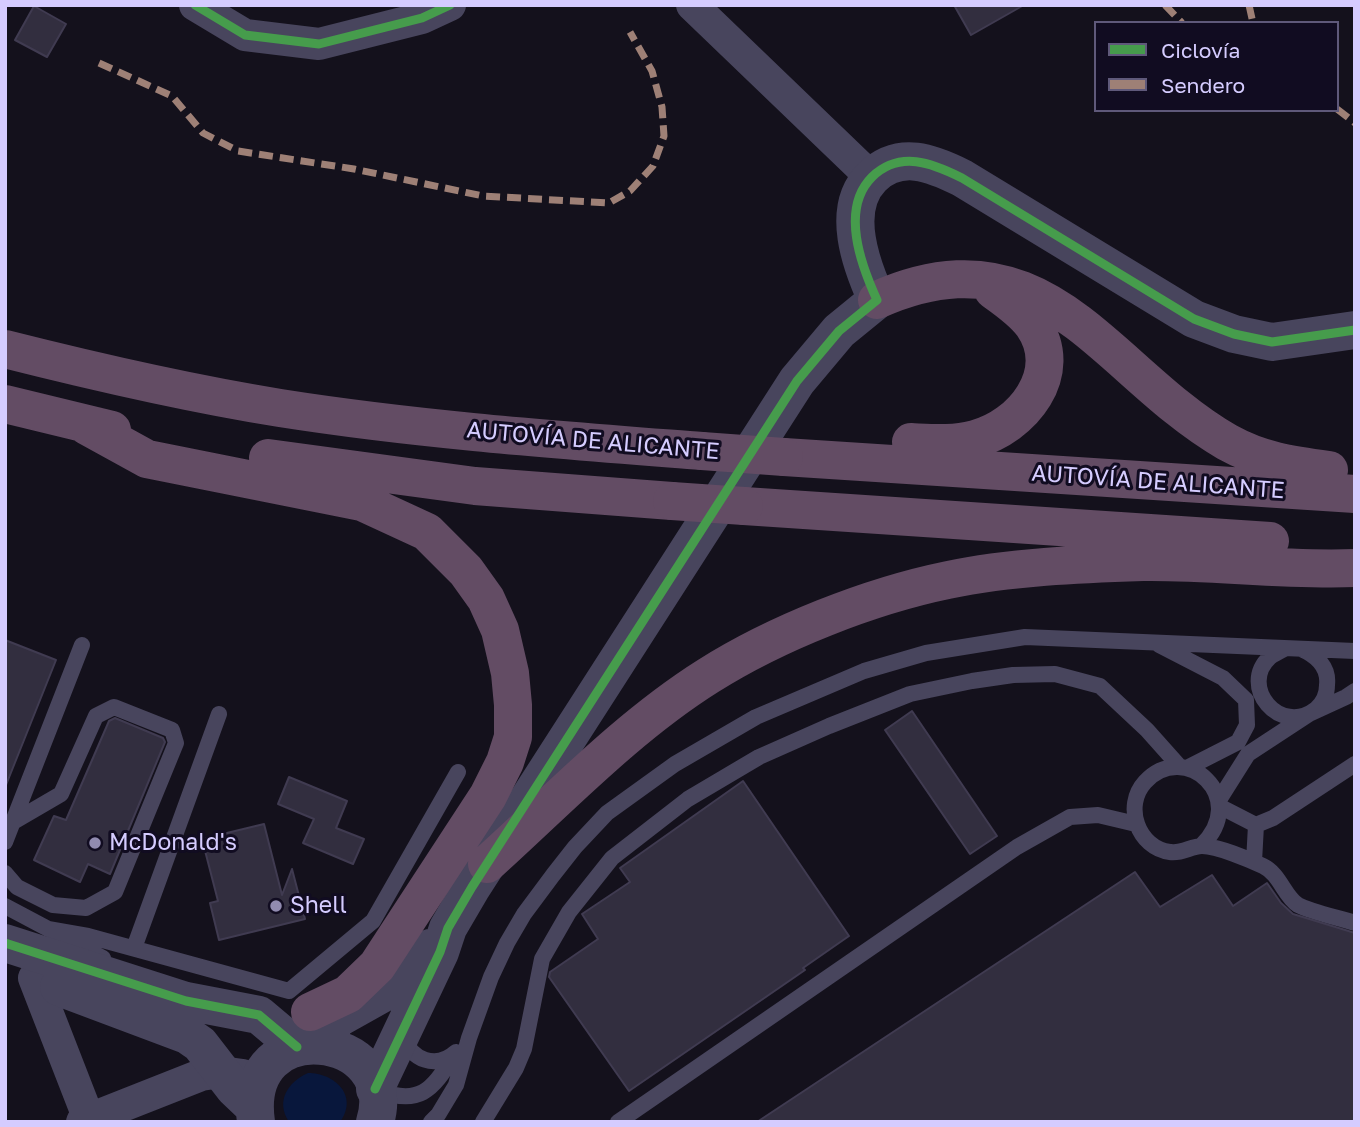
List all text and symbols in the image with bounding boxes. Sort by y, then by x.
legend [1094,21,1339,112]
text: Ciclovía [1161,37,1240,63]
text: Sendero [1161,72,1245,98]
street label: AUTOVÍA DE ALICANTE [465,416,721,466]
street label: AUTOVÍA DE ALICANTE [1031,459,1285,505]
place label: McDonald's [109,829,237,857]
marker: McDonald's [87,835,103,851]
place label: Shell [290,892,347,920]
marker: Shell [268,898,284,914]

